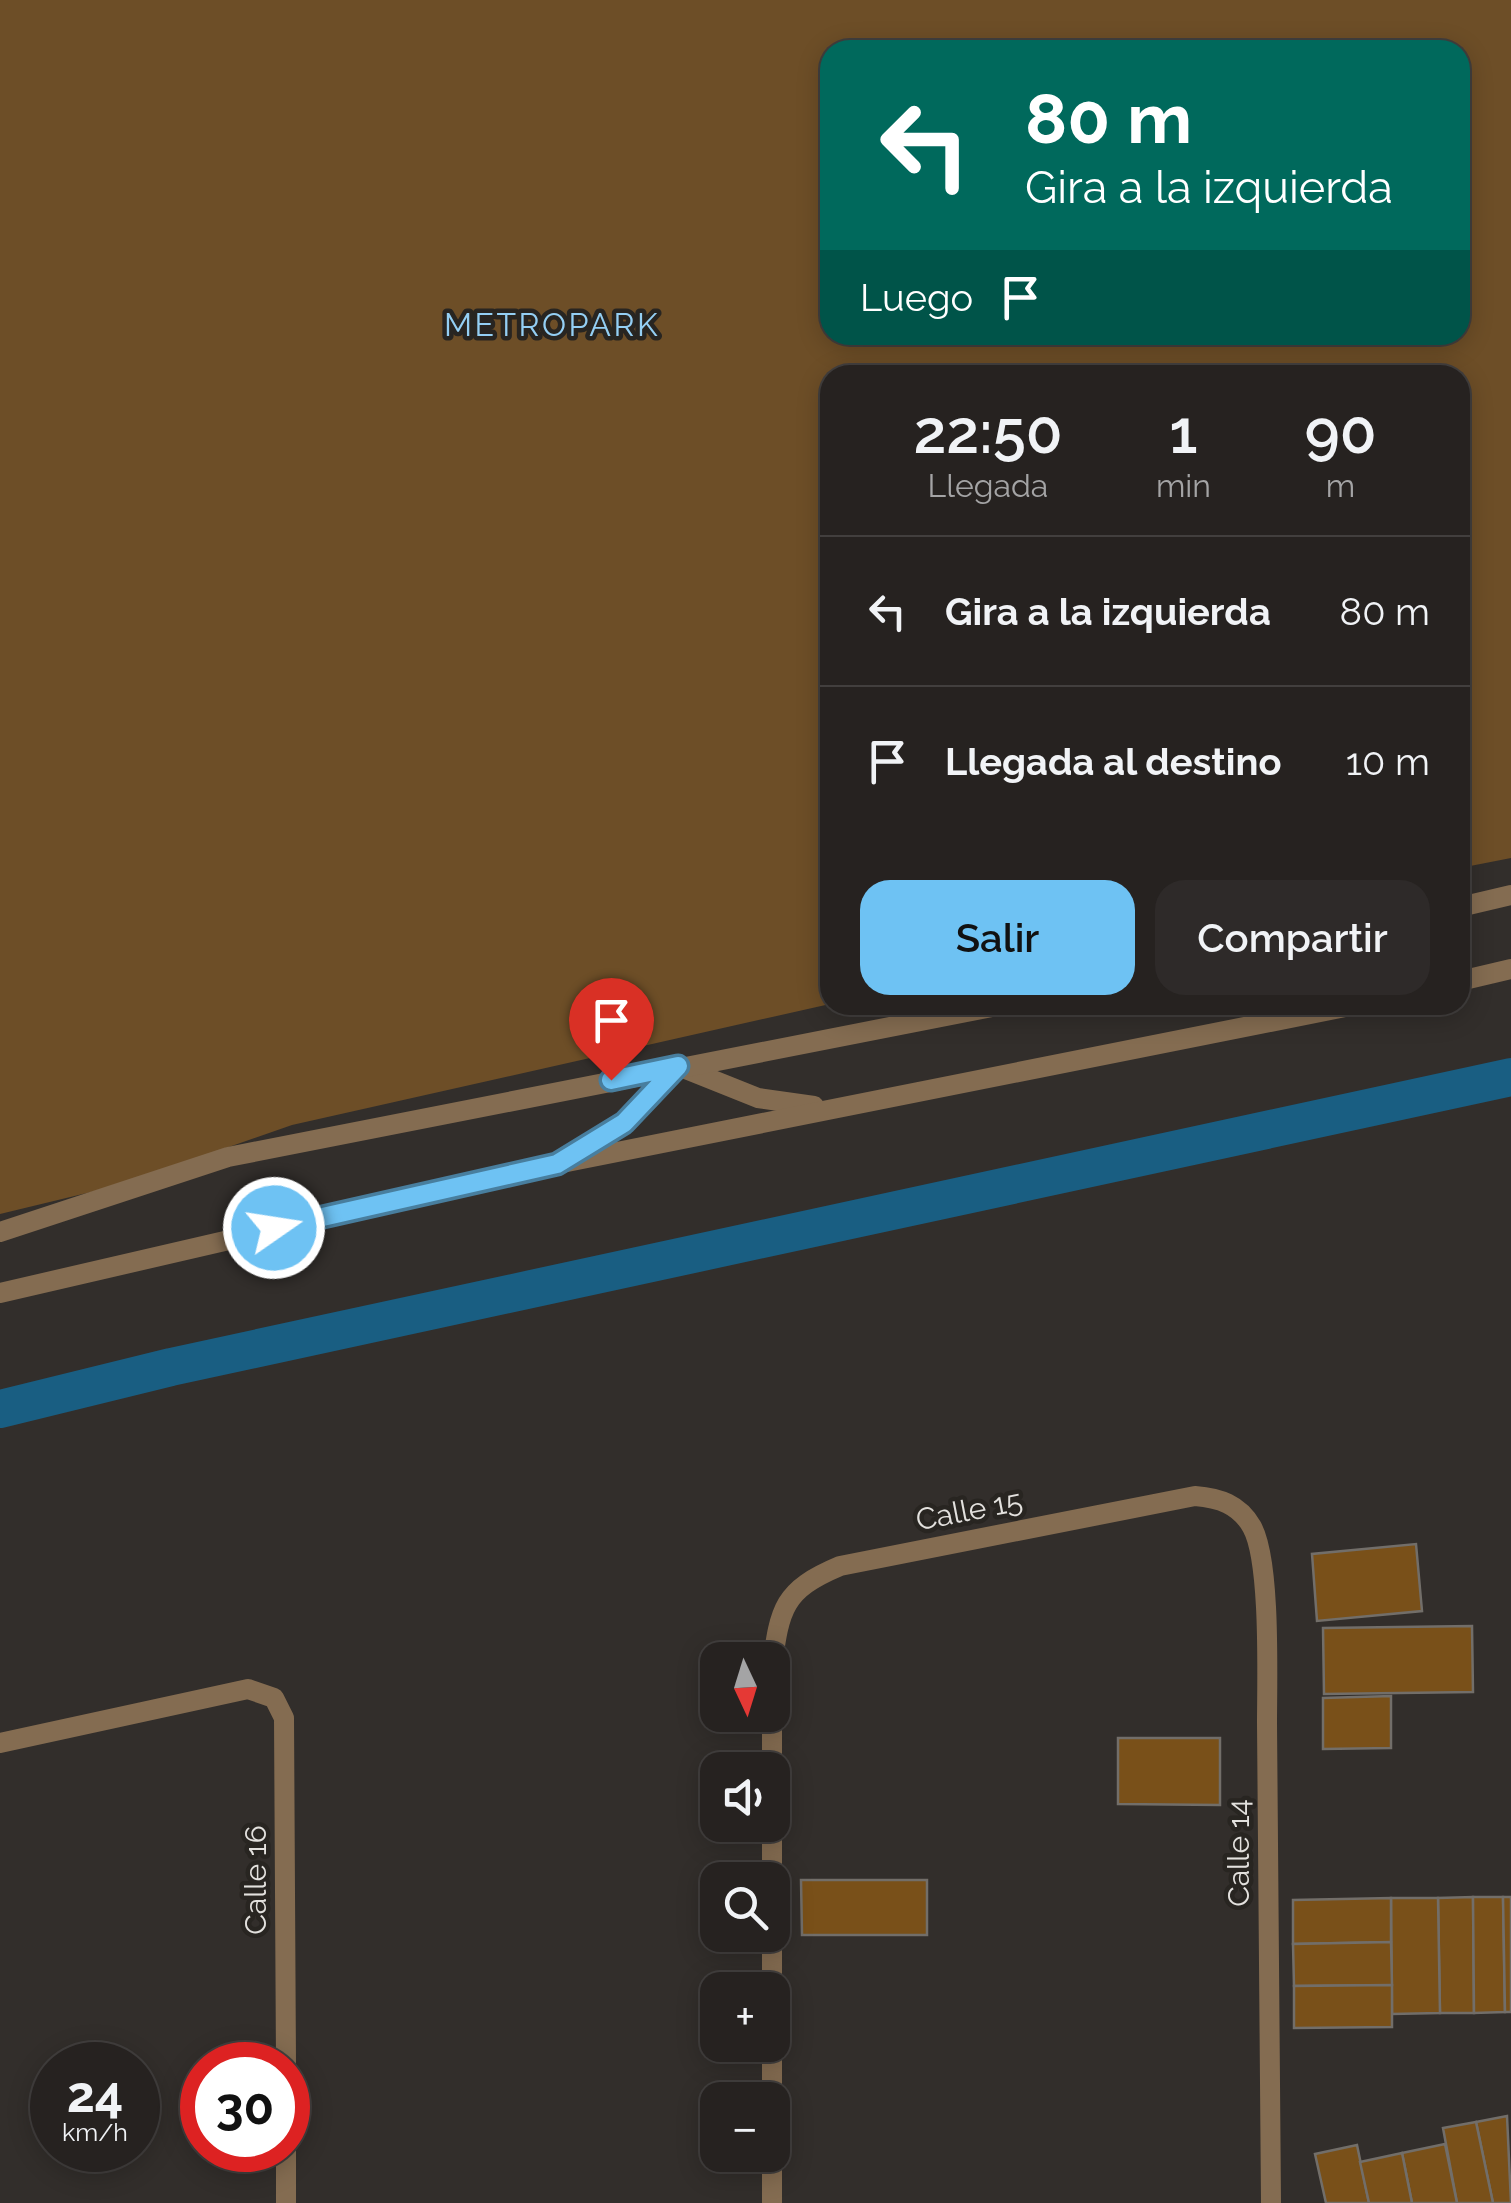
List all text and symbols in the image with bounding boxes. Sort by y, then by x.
text: 80 m [1025,77,1192,159]
icon: left [860,80,990,210]
text: Gira a la izquierda [1025,161,1393,214]
icon: arrive [993,270,1048,325]
text: Luego [860,275,973,320]
district label: METROPARK [444,306,660,343]
text: 22:50 [913,397,1063,467]
text: 1 [1169,397,1198,467]
text: 90 [1304,397,1377,467]
text: Llegada [928,467,1048,504]
text: min [1156,467,1211,504]
text: m [1326,467,1355,504]
icon: left [860,584,915,639]
text: Gira a la izquierda [945,589,1271,634]
text: 80 m [1340,589,1430,634]
icon: arrive [860,734,915,789]
text: Llegada al destino [945,739,1282,784]
text: 10 m [1346,739,1430,784]
button: Salir [860,880,1135,995]
button: Compartir [1155,880,1430,995]
pin [569,978,654,1081]
icon: arrive [584,993,639,1048]
position arrow [222,1176,326,1280]
street label: Calle 15 [913,1483,1025,1537]
north arrow [700,1642,790,1732]
map controls [700,1642,790,2172]
button: sound [700,1752,790,1842]
street label: Calle 14 [1221,1799,1256,1907]
street label: Calle 16 [238,1825,273,1935]
button: search [700,1862,790,1952]
button: + [700,1972,790,2062]
speed limit sign: 30 [180,2042,310,2172]
text: 24 [67,2065,123,2124]
button: − [700,2082,790,2172]
text: km/h [62,2117,128,2147]

